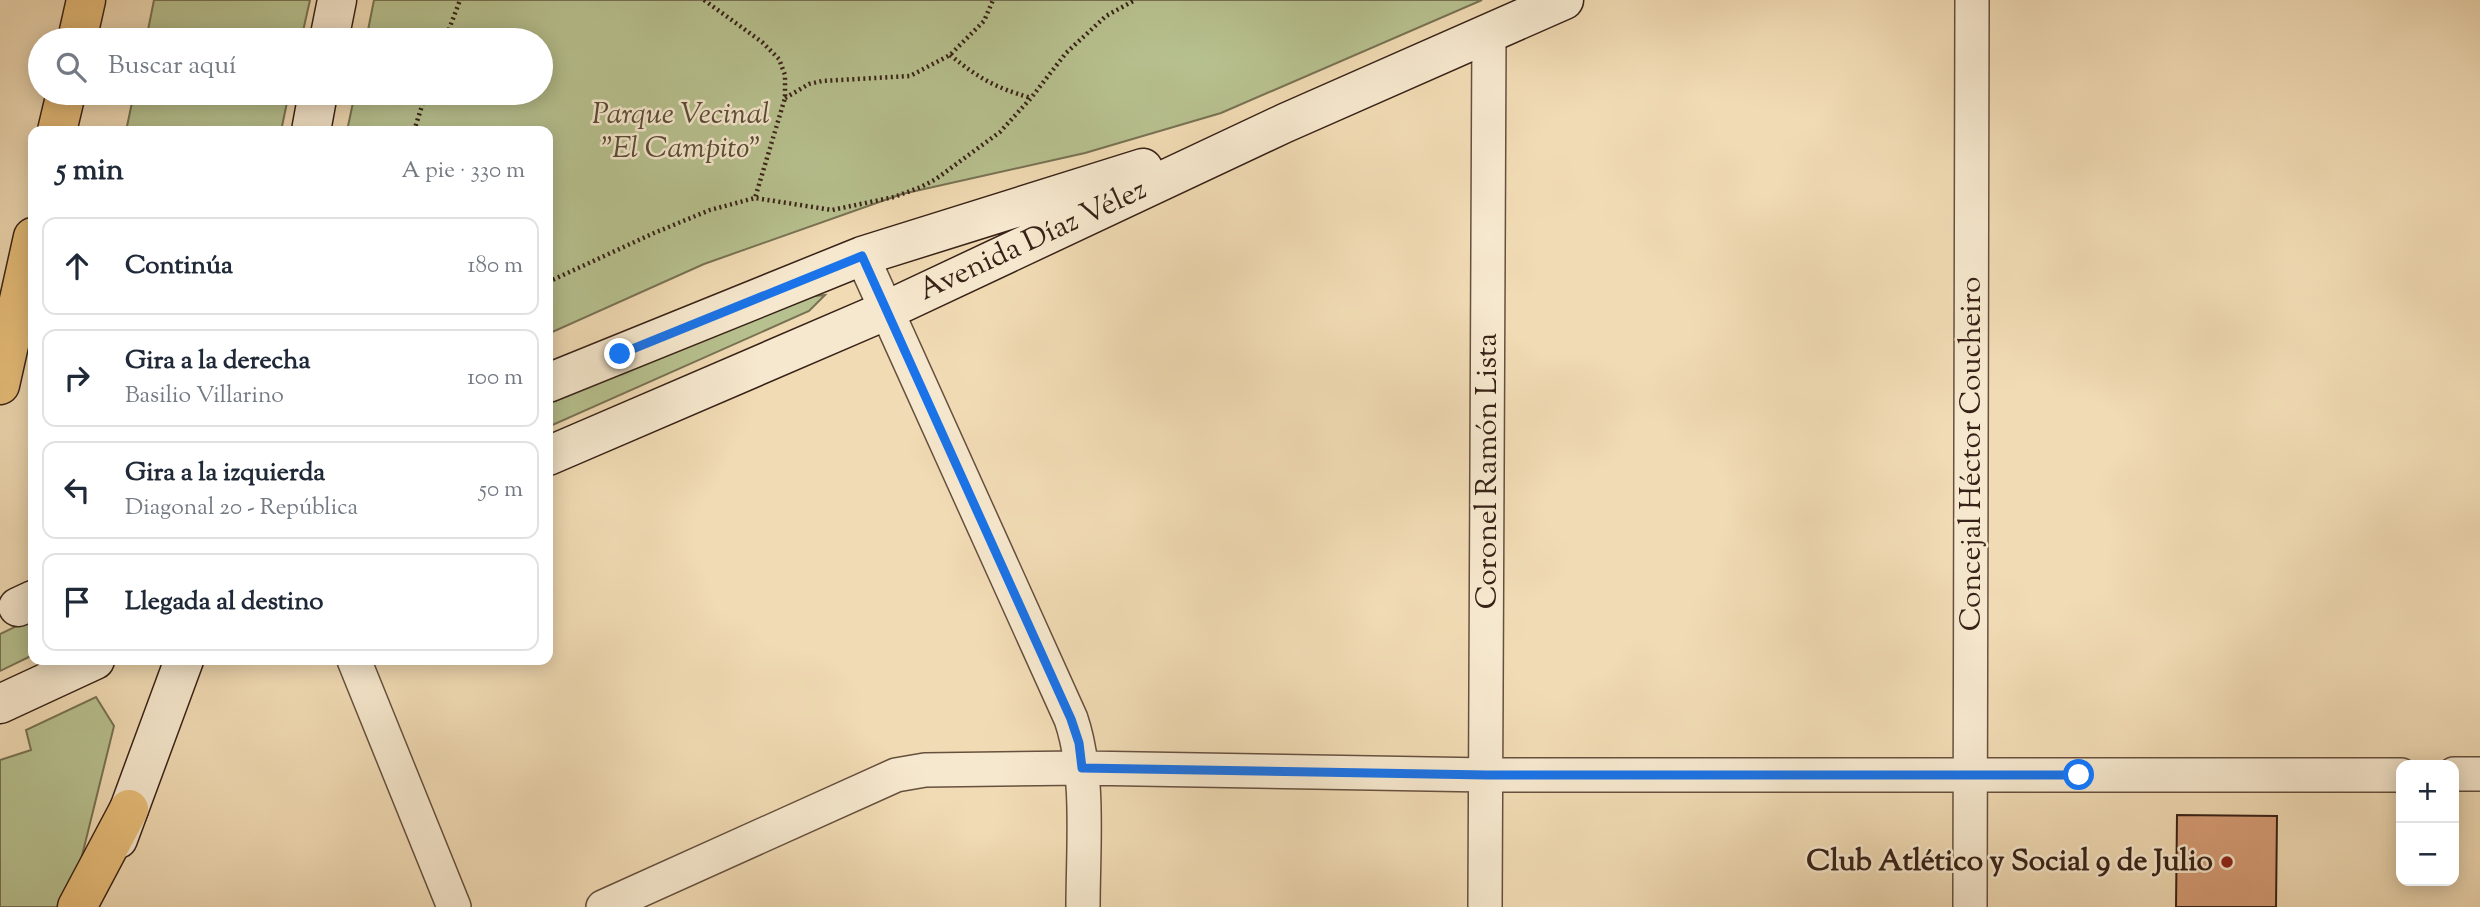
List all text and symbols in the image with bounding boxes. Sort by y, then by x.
search box [28,28,553,105]
icon: search [52,48,90,86]
text: Buscar aquí [108,48,237,85]
park label: Parque Vecinal "El Campito" [592,94,770,171]
text: 5 min [56,150,124,193]
text: A pie · 330 m [401,155,525,188]
street label: Avenida Díaz Vélez [912,169,1154,313]
icon: ahead [58,247,96,285]
text: Continúa [125,248,233,285]
text: 180 m [468,250,523,283]
street label: Concejal Héctor Coucheiro [1951,277,1994,631]
street label: Coronel Ramón Lista [1467,333,1510,609]
route end [604,338,635,369]
text: Gira a la derecha [125,343,310,380]
icon: right [58,359,96,397]
text: 100 m [467,362,523,395]
text: Basilio Villarino [125,380,284,413]
text: Gira a la izquierda [125,455,325,492]
icon: left [58,471,96,509]
text: 50 m [479,474,523,507]
text: Diagonal 20 - República [125,492,358,525]
icon: arrive [58,583,96,621]
text: Llegada al destino [125,584,323,621]
route start [2063,759,2094,790]
map controls [2396,760,2459,886]
button: + [2396,760,2459,823]
button: − [2396,823,2459,886]
place label: Club Atlético y Social 9 de Julio [1806,841,2213,884]
marker: Club Atlético y Social 9 de Julio [2219,854,2235,870]

